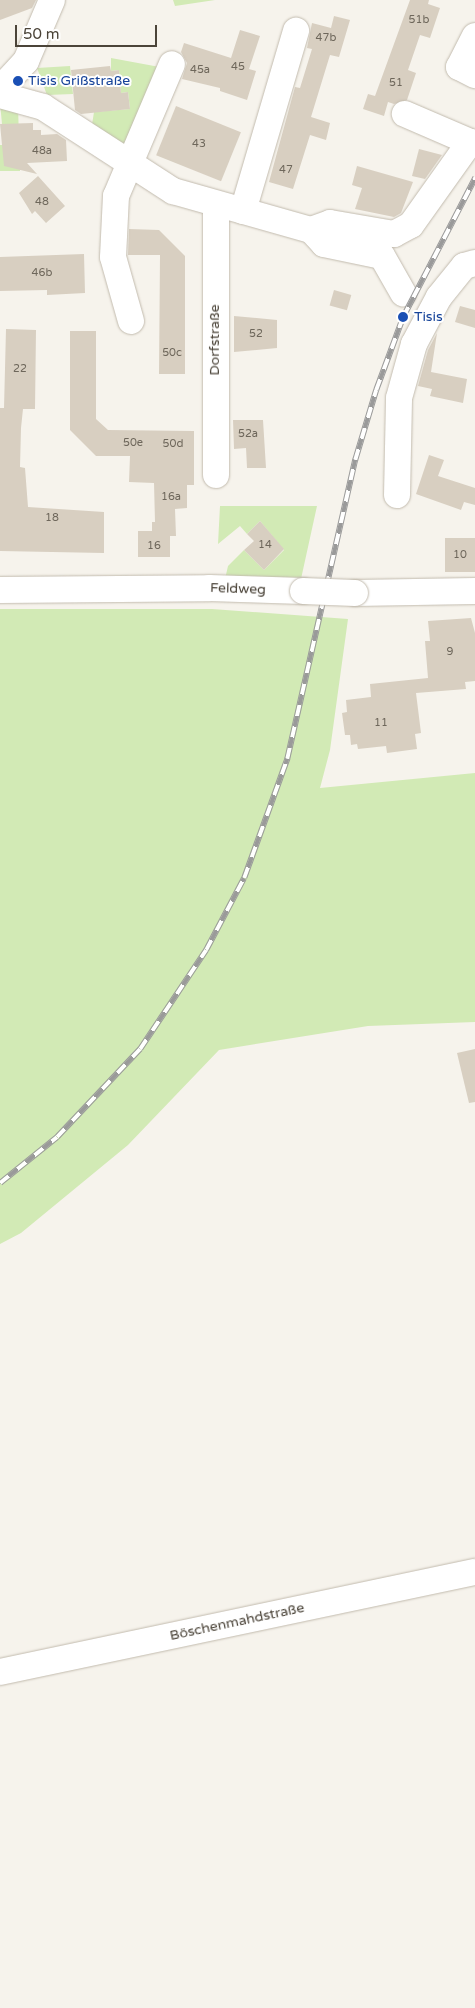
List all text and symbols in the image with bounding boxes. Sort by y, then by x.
house number: 51b [409,13,429,27]
scale bar [18,15,160,47]
text: 50 m [23,25,60,43]
house number: 47b [316,31,336,45]
house number: 45 [231,60,245,74]
house number: 45a [190,63,210,77]
place label: Tisis Grißstraße [28,73,130,89]
marker: Tisis Grißstraße [12,75,24,87]
house number: 51 [389,76,403,90]
house number: 43 [192,137,206,151]
house number: 48a [32,144,52,158]
house number: 47 [279,163,293,177]
house number: 48 [35,195,49,209]
house number: 46b [32,266,52,280]
street label: Dorfstraße [207,304,223,376]
place label: Tisis [414,309,443,325]
marker: Tisis [396,310,410,324]
house number: 52 [249,327,263,341]
house number: 50c [162,346,182,360]
house number: 22 [13,362,27,376]
house number: 52a [238,427,258,441]
house number: 50e [123,436,143,450]
house number: 50d [163,437,183,451]
house number: 16a [161,490,181,504]
house number: 18 [45,511,59,525]
house number: 14 [258,538,272,552]
house number: 16 [147,539,161,553]
house number: 10 [453,548,467,562]
street label: Feldweg [210,580,266,598]
house number: 9 [447,645,453,659]
house number: 11 [374,716,388,730]
street label: Böschenmahdstraße [168,1600,306,1644]

